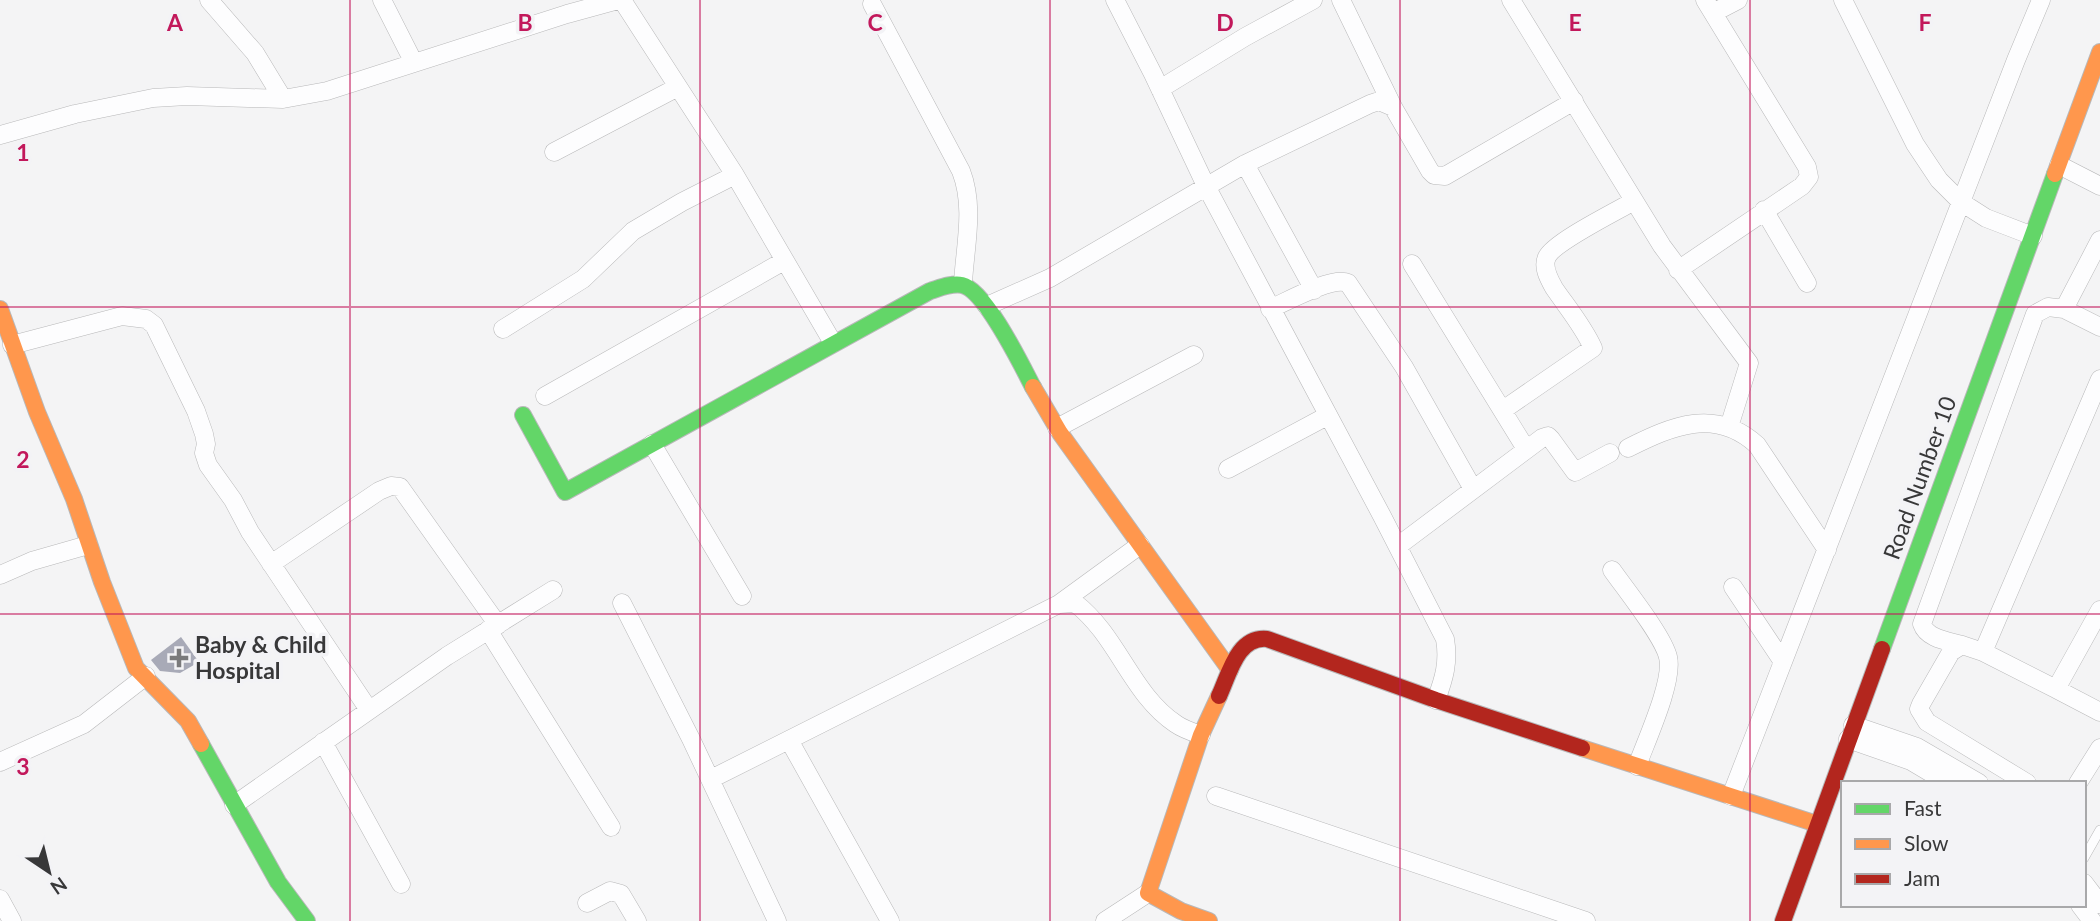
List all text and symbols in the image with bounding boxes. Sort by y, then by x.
text: A [166,8,184,36]
text: B [517,8,533,36]
text: C [867,8,883,36]
text: D [1216,8,1234,36]
text: E [1568,8,1582,36]
text: F [1918,8,1932,36]
text: 1 [16,138,30,166]
street label: Road Number 10 [1877,392,1962,563]
text: 2 [16,445,30,473]
place label: Baby & Child Hospital [195,630,327,684]
marker: Baby & Child Hospital [169,648,189,668]
text: 3 [16,752,30,780]
legend [1841,781,2086,907]
text: Fast [1904,795,1942,820]
text: Slow [1904,830,1949,855]
north arrow [14,837,84,907]
text: Jam [1904,865,1940,890]
text: N [46,873,72,900]

